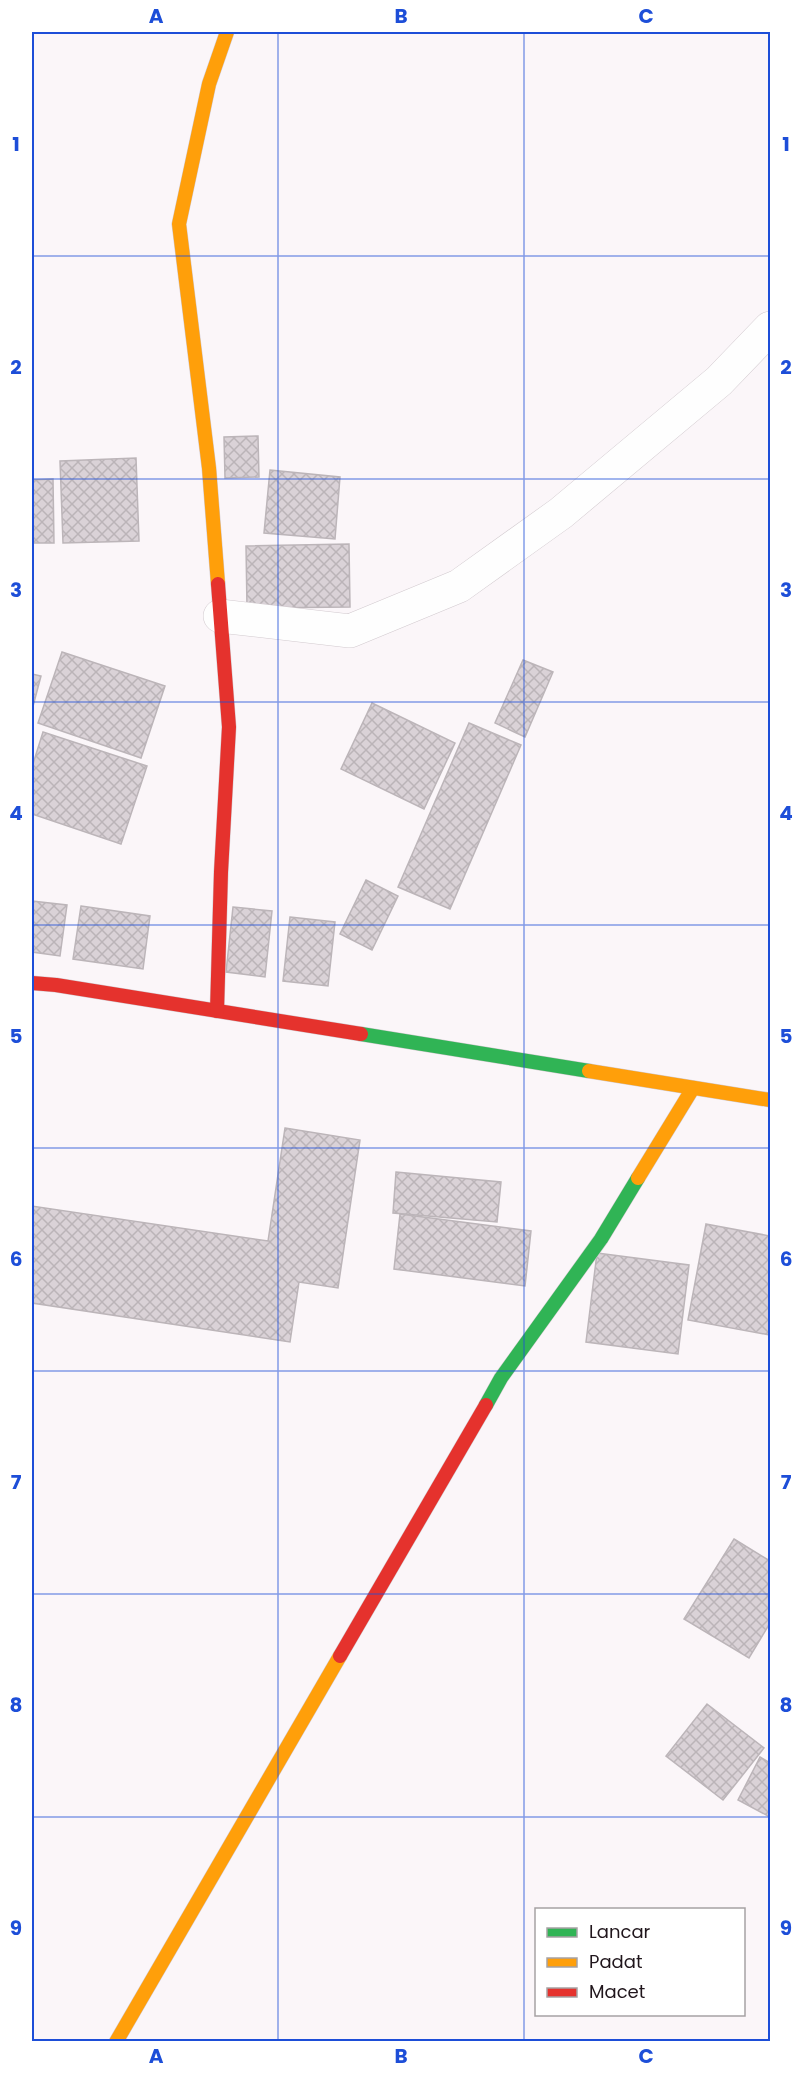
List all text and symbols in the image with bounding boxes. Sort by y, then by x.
text: A [149,2,164,30]
text: B [394,2,408,30]
text: C [638,2,654,30]
text: 1 [12,130,20,158]
text: 1 [782,130,790,158]
text: 2 [10,353,22,381]
text: 2 [780,353,792,381]
text: 3 [10,576,22,604]
text: 3 [780,576,792,604]
text: 4 [9,799,23,827]
text: 4 [779,799,793,827]
text: 5 [10,1022,23,1050]
text: 5 [780,1022,793,1050]
text: 6 [10,1245,22,1273]
text: 6 [780,1245,792,1273]
text: 7 [11,1468,22,1496]
text: 7 [781,1468,792,1496]
text: 8 [10,1691,22,1719]
text: 8 [780,1691,792,1719]
legend [535,1908,745,2016]
text: 9 [10,1914,22,1942]
text: 9 [780,1914,792,1942]
text: Lancar [589,1919,651,1944]
text: Padat [589,1949,642,1974]
text: Macet [589,1979,645,2004]
text: A [149,2042,164,2070]
text: B [394,2042,408,2070]
text: C [638,2042,654,2070]

